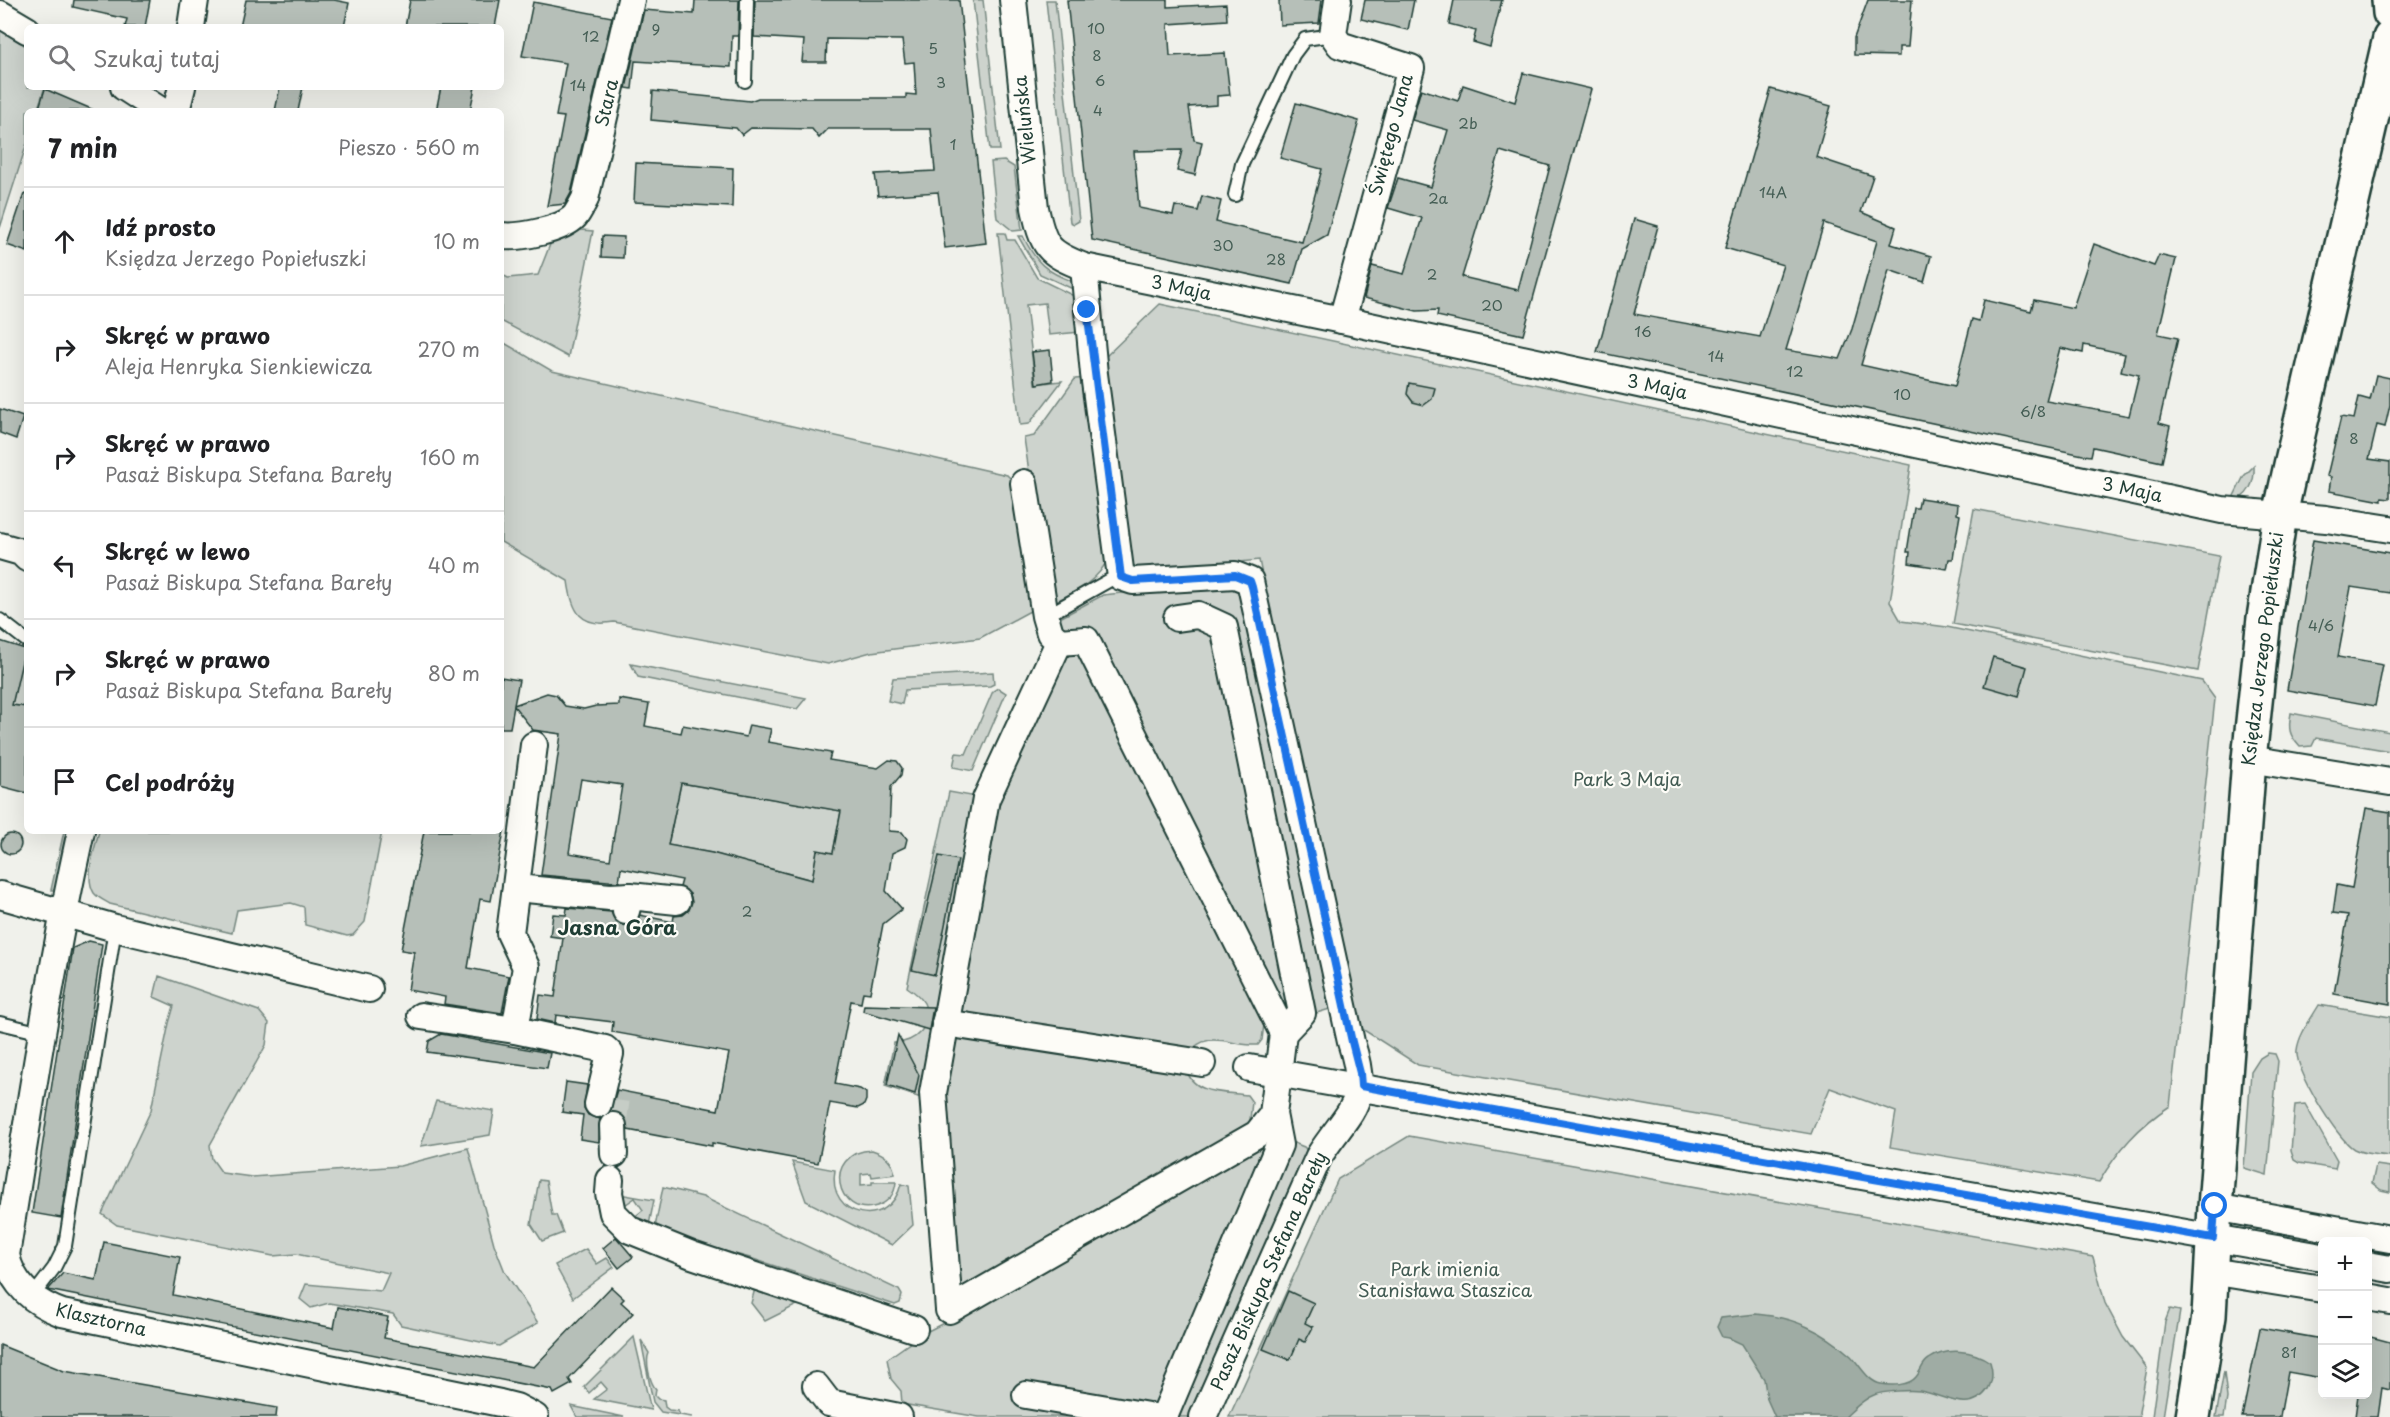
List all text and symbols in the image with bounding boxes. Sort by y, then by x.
house number: 10 [1087,16,1105,39]
house number: 9 [652,17,660,40]
search box [24,24,504,90]
house number: 12 [582,24,600,47]
house number: 5 [928,36,938,59]
icon: search [45,41,78,74]
text: Szukaj tutaj [93,41,220,74]
house number: 8 [1092,43,1102,66]
house number: 6 [1095,68,1105,91]
house number: 3 [936,70,946,93]
street label: Świętego Jana [1360,70,1419,198]
house number: 14 [570,73,586,96]
street label: Wieluńska [1005,74,1042,166]
street label: Stara [587,75,624,129]
house number: 4 [1093,98,1103,121]
house number: 2b [1458,111,1478,134]
text: 7 min [48,128,118,167]
text: Pieszo · 560 m [338,132,480,162]
house number: 1 [950,132,956,155]
house number: 14A [1759,180,1787,203]
house number: 2a [1428,186,1448,209]
text: Idź prosto [105,210,216,243]
icon: ahead [48,225,81,258]
text: 10 m [433,226,480,256]
house number: 30 [1213,233,1233,256]
text: Księdza Jerzego Popiełuszki [105,243,367,273]
house number: 28 [1266,247,1286,270]
house number: 2 [1427,262,1437,285]
street label: 3 Maja [1149,267,1215,306]
house number: 20 [1481,293,1503,316]
route end [1073,296,1099,322]
text: Skręć w prawo [105,318,270,351]
house number: 16 [1634,319,1652,342]
icon: right [48,333,81,366]
text: 270 m [417,334,480,364]
house number: 14 [1708,344,1724,367]
text: Aleja Henryka Sienkiewicza [105,351,372,381]
house number: 12 [1786,359,1804,382]
street label: 3 Maja [1625,366,1691,405]
house number: 10 [1893,382,1911,405]
house number: 6/8 [2020,399,2046,422]
text: Skręć w prawo [105,426,270,459]
house number: 8 [2349,426,2359,449]
icon: right [48,441,81,474]
text: 160 m [420,442,480,472]
text: Pasaż Biskupa Stefana Bareły [105,459,393,489]
street label: 3 Maja [2100,469,2166,508]
street label: Księdza Jerzego Popiełuszki [2234,530,2289,767]
text: Skręć w lewo [105,534,250,567]
icon: left [48,549,81,582]
text: 40 m [428,550,480,580]
text: Pasaż Biskupa Stefana Bareły [105,567,393,597]
house number: 4/6 [2308,613,2334,636]
text: Skręć w prawo [105,642,270,675]
icon: right [48,657,81,690]
text: 80 m [428,658,480,688]
text: Pasaż Biskupa Stefana Bareły [105,675,393,705]
icon: arrive [48,765,81,798]
text: Cel podróży [105,765,235,798]
park label: Park 3 Maja [1573,765,1682,792]
house number: 2 [742,899,752,922]
district label: Jasna Góra [557,912,677,942]
street label: Pasaż Biskupa Stefana Bareły [1203,1147,1333,1394]
route start [2201,1192,2227,1218]
map controls [2318,1237,2372,1399]
button: + [2318,1237,2372,1291]
park label: Park imienia Stanisława Staszica [1358,1255,1533,1303]
button: − [2318,1291,2372,1345]
street label: Klasztorna [53,1295,150,1342]
house number: 81 [2281,1340,2297,1363]
button: layers [2318,1345,2372,1399]

